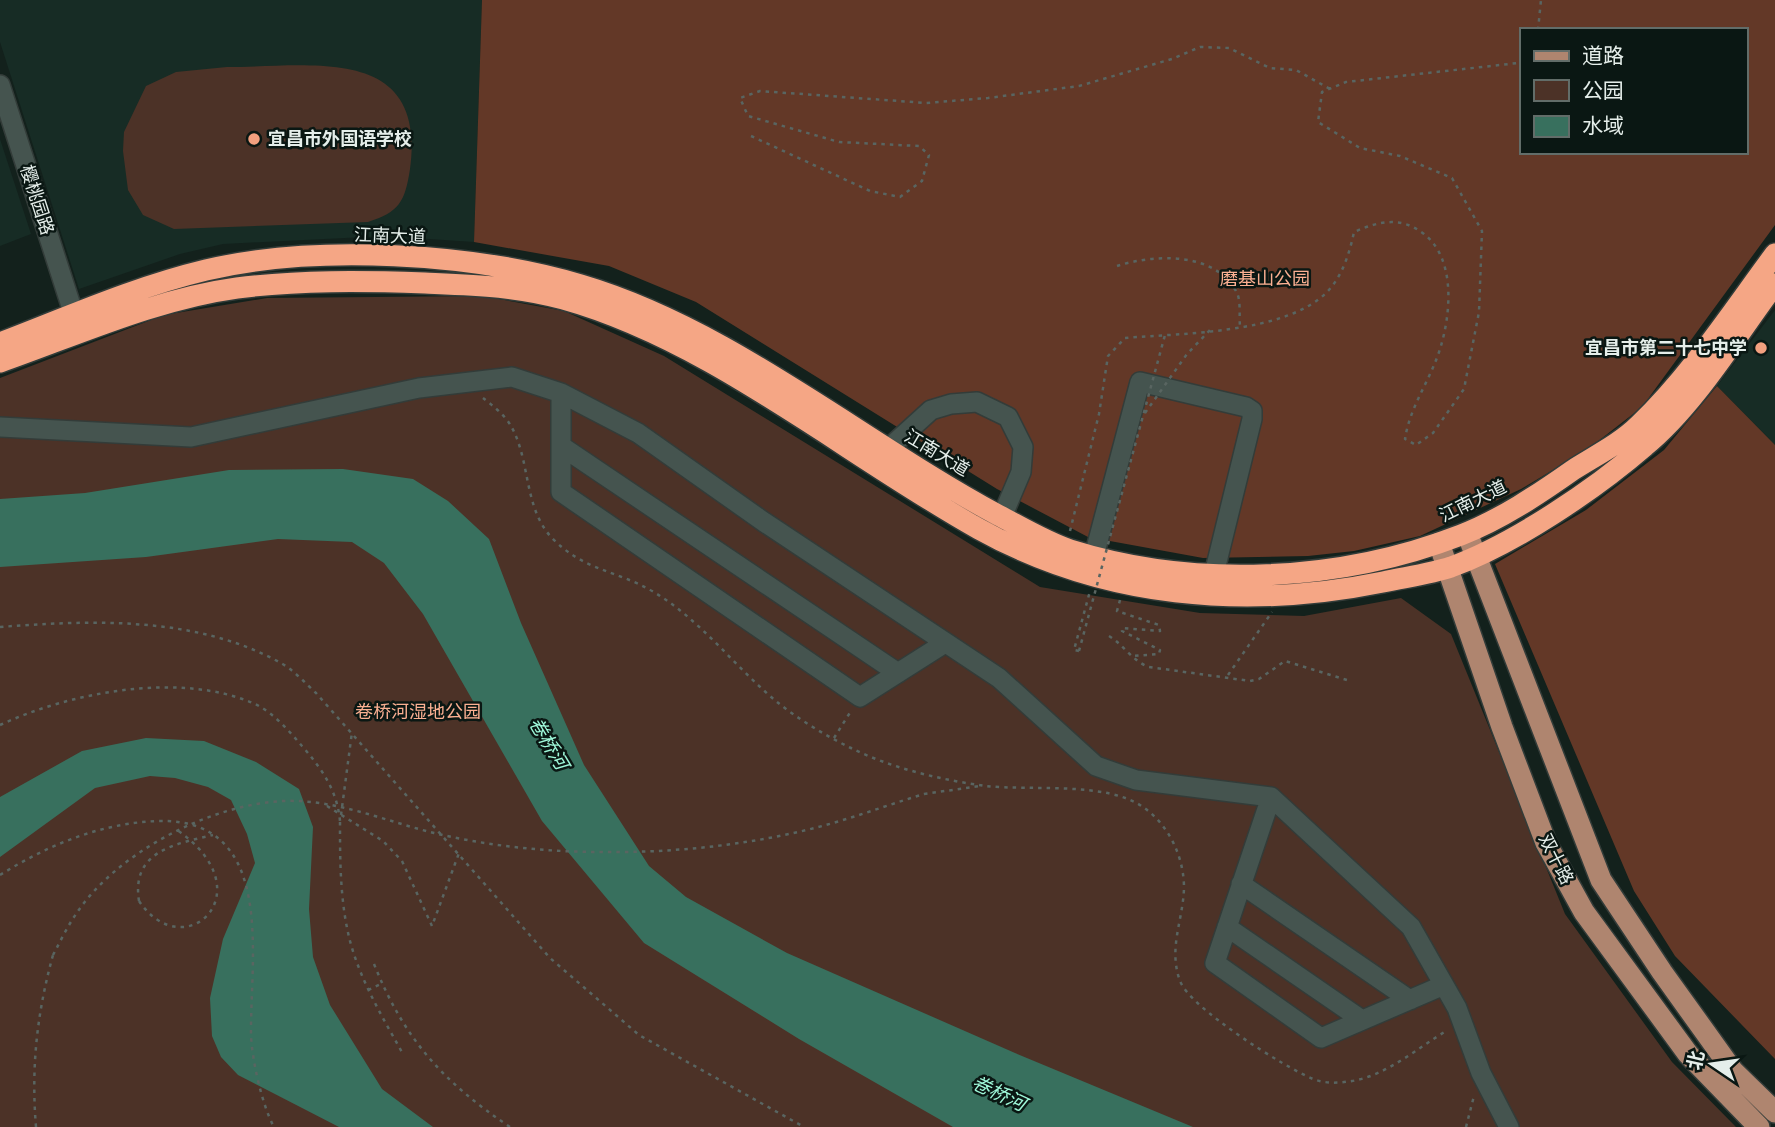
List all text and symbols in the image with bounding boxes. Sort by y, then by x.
legend [1520,28,1747,154]
text: 道路 [1582,44,1624,67]
text: 公园 [1582,79,1624,102]
text: 水域 [1582,114,1624,137]
place label: 宜昌市外国语学校 [268,129,412,149]
marker: 宜昌市外国语学校 [246,131,262,147]
street label: 樱桃园路 [16,163,58,237]
street label: 江南大道 [354,225,426,247]
park label: 磨基山公园 [1220,269,1310,289]
place label: 宜昌市第二十七中学 [1585,338,1747,358]
marker: 宜昌市第二十七中学 [1753,340,1769,356]
street label: 江南大道 [901,426,973,480]
street label: 江南大道 [1436,476,1510,526]
park label: 卷桥河湿地公园 [355,702,481,722]
water label: 卷桥河 [525,713,574,777]
street label: 双十路 [1535,830,1577,888]
north arrow [1677,1029,1747,1099]
text: 北 [1684,1049,1708,1072]
water label: 卷桥河 [969,1072,1033,1117]

